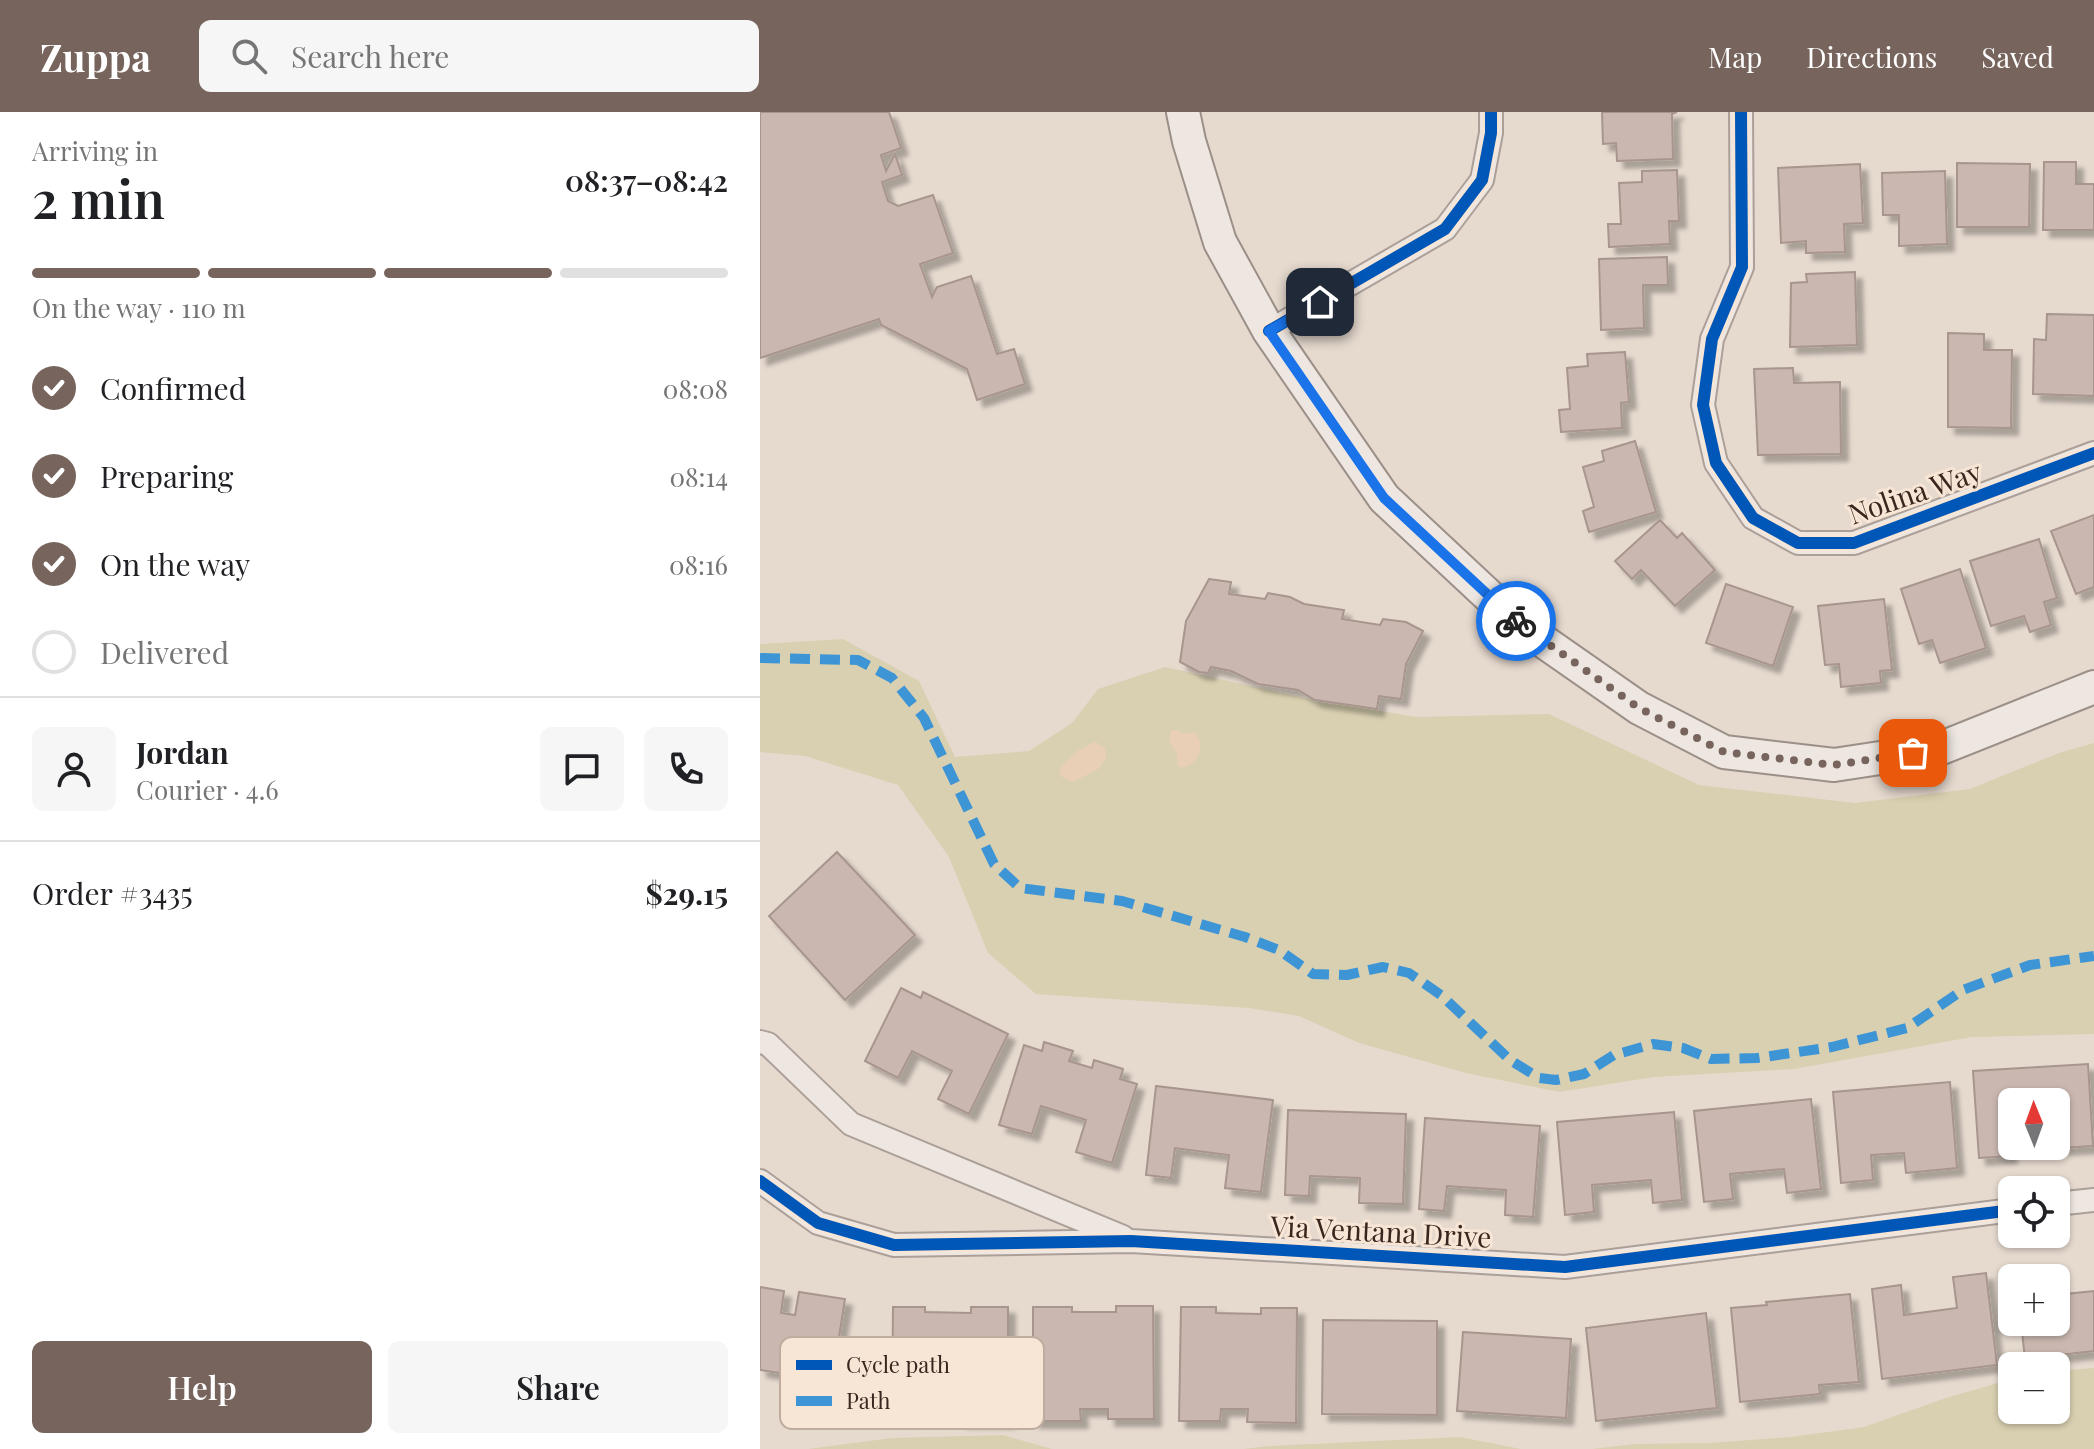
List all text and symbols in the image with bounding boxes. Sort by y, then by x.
search box [199,20,759,92]
text: Zuppa [40,31,151,82]
icon: search [227,34,271,78]
text: Search here [291,36,450,76]
text: Map [1708,38,1762,75]
text: Directions [1806,38,1937,75]
text: Saved [1981,38,2054,75]
text: Arriving in [32,133,158,168]
text: 08:37–08:42 [565,160,728,200]
text: 2 min [32,163,165,232]
pin [1286,268,1354,336]
icon: home [1298,280,1342,324]
text: On the way · 110 m [32,290,246,325]
icon: check [32,366,76,410]
text: Confirmed [100,368,246,408]
text: 08:08 [663,371,728,406]
street label: Nolina Way [1843,452,1986,532]
icon: check [32,454,76,498]
text: Preparing [100,456,233,496]
text: 08:14 [669,459,728,494]
icon: check [32,542,76,586]
text: On the way [100,544,250,584]
text: 08:16 [669,547,728,582]
courier [1476,581,1556,661]
icon: bike [1494,599,1538,643]
text: Delivered [100,632,229,672]
pin [1879,719,1947,787]
button: person [32,727,116,811]
button: chat [540,727,624,811]
button: phone [644,727,728,811]
icon: bag [1891,731,1935,775]
text: Jordan [136,732,229,772]
text: Courier · 4.6 [136,772,279,807]
text: Order #3435 [32,873,193,913]
text: $29.15 [645,873,728,913]
north arrow [1998,1088,2070,1160]
map controls [1998,1088,2070,1424]
button: locate [1998,1176,2070,1248]
street label: Via Ventana Drive [1269,1206,1492,1255]
button: + [1998,1264,2070,1336]
legend [780,1337,1044,1429]
button: Help [32,1341,372,1433]
button: Share [388,1341,728,1433]
text: Cycle path [846,1349,950,1379]
button: − [1998,1352,2070,1424]
text: Path [846,1385,890,1415]

